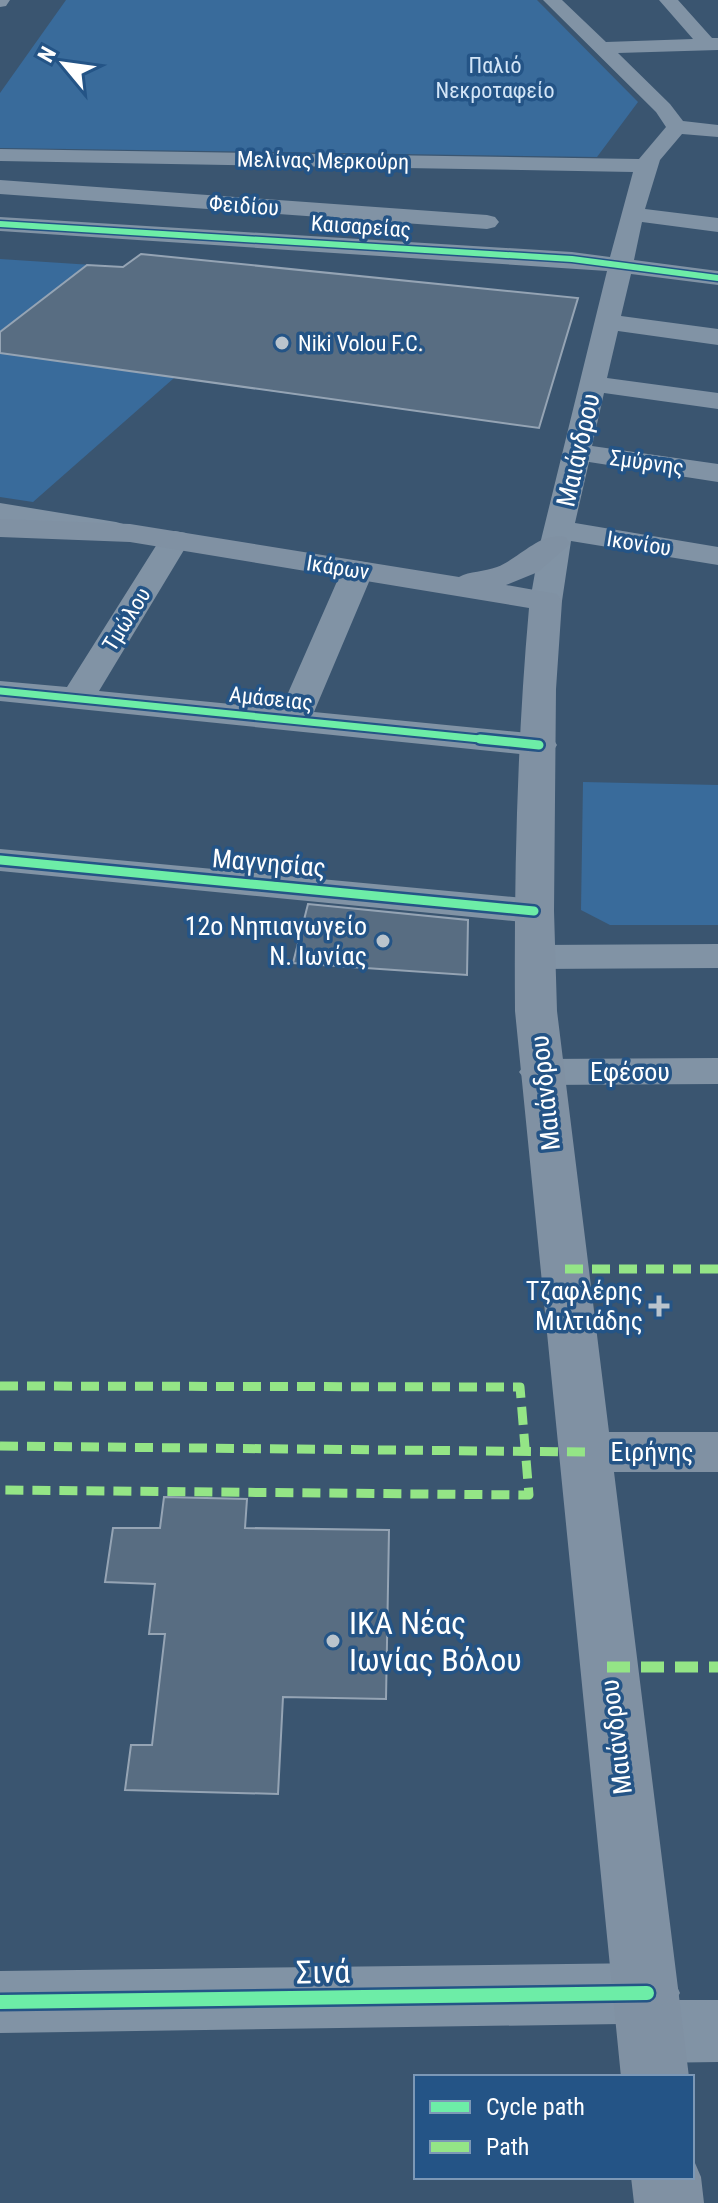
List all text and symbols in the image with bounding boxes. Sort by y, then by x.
north arrow [24,24,104,104]
text: N [33,43,61,67]
park label: Παλιό Νεκροταφείο [436,53,554,103]
street label: Μελίνας Μερκούρη [237,146,409,175]
street label: Φειδίου [208,191,280,220]
street label: Καισαρείας [310,211,412,242]
place label: Niki Volou F.C. [298,331,424,356]
marker: Niki Volou F.C. [273,334,291,352]
street label: Μαιάνδρου [550,390,606,510]
street label: Σμύρνης [608,445,685,480]
street label: Ικονίου [605,526,673,561]
street label: Ικάρων [305,550,371,585]
street label: Τμώλου [97,583,156,656]
street label: Αμάσειας [228,682,314,715]
street label: Μαγνησίας [211,843,327,883]
place label: 12ο Νηπιαγωγείο Ν. Ιωνίας [185,911,367,971]
marker: 12ο Νηπιαγωγείο Ν. Ιωνίας [374,932,392,950]
street label: Μαιάνδρου [524,1034,566,1152]
street label: Εφέσου [590,1057,670,1087]
place label: Τζαφλέρης Μιλτιάδης [526,1276,643,1336]
marker: Τζαφλέρης Μιλτιάδης [650,1297,668,1315]
street label: Ειρήνης [610,1437,694,1467]
place label: ΙΚΑ Νέας Ιωνίας Βόλου [349,1604,522,1679]
marker: ΙΚΑ Νέας Ιωνίας Βόλου [324,1632,342,1650]
street label: Μαιάνδρου [594,1678,638,1796]
street label: Σινά [295,1953,351,1991]
legend [414,2075,694,2179]
text: Cycle path [486,2093,585,2121]
text: Path [486,2133,529,2161]

